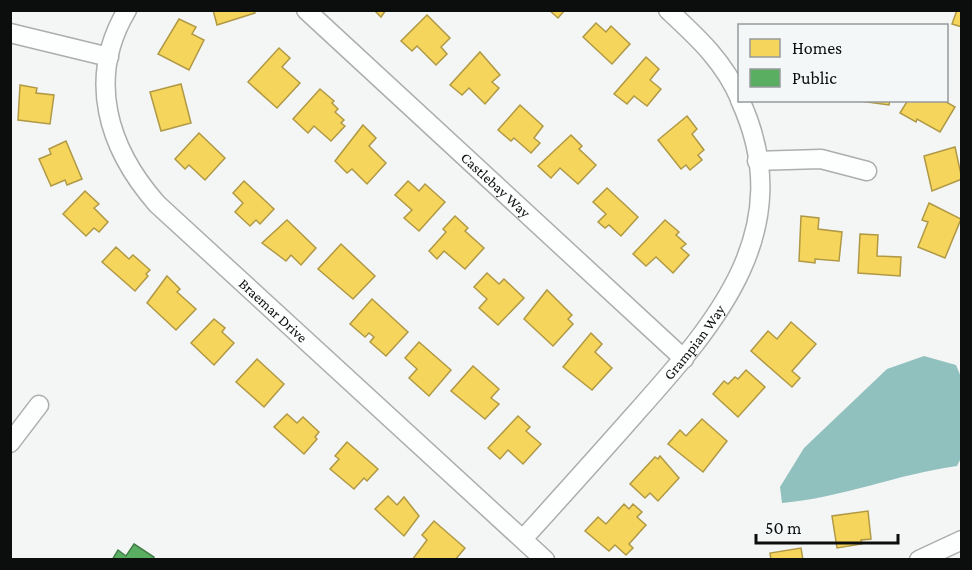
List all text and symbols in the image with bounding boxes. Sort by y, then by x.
legend [738,24,948,102]
text: Homes [792,38,842,58]
text: Public [792,68,837,88]
street label: Castlebay Way [458,149,533,222]
street label: Braemar Drive [236,275,311,346]
street label: Grampian Way [661,302,729,383]
scale bar [756,507,898,545]
text: 50 m [765,518,802,538]

